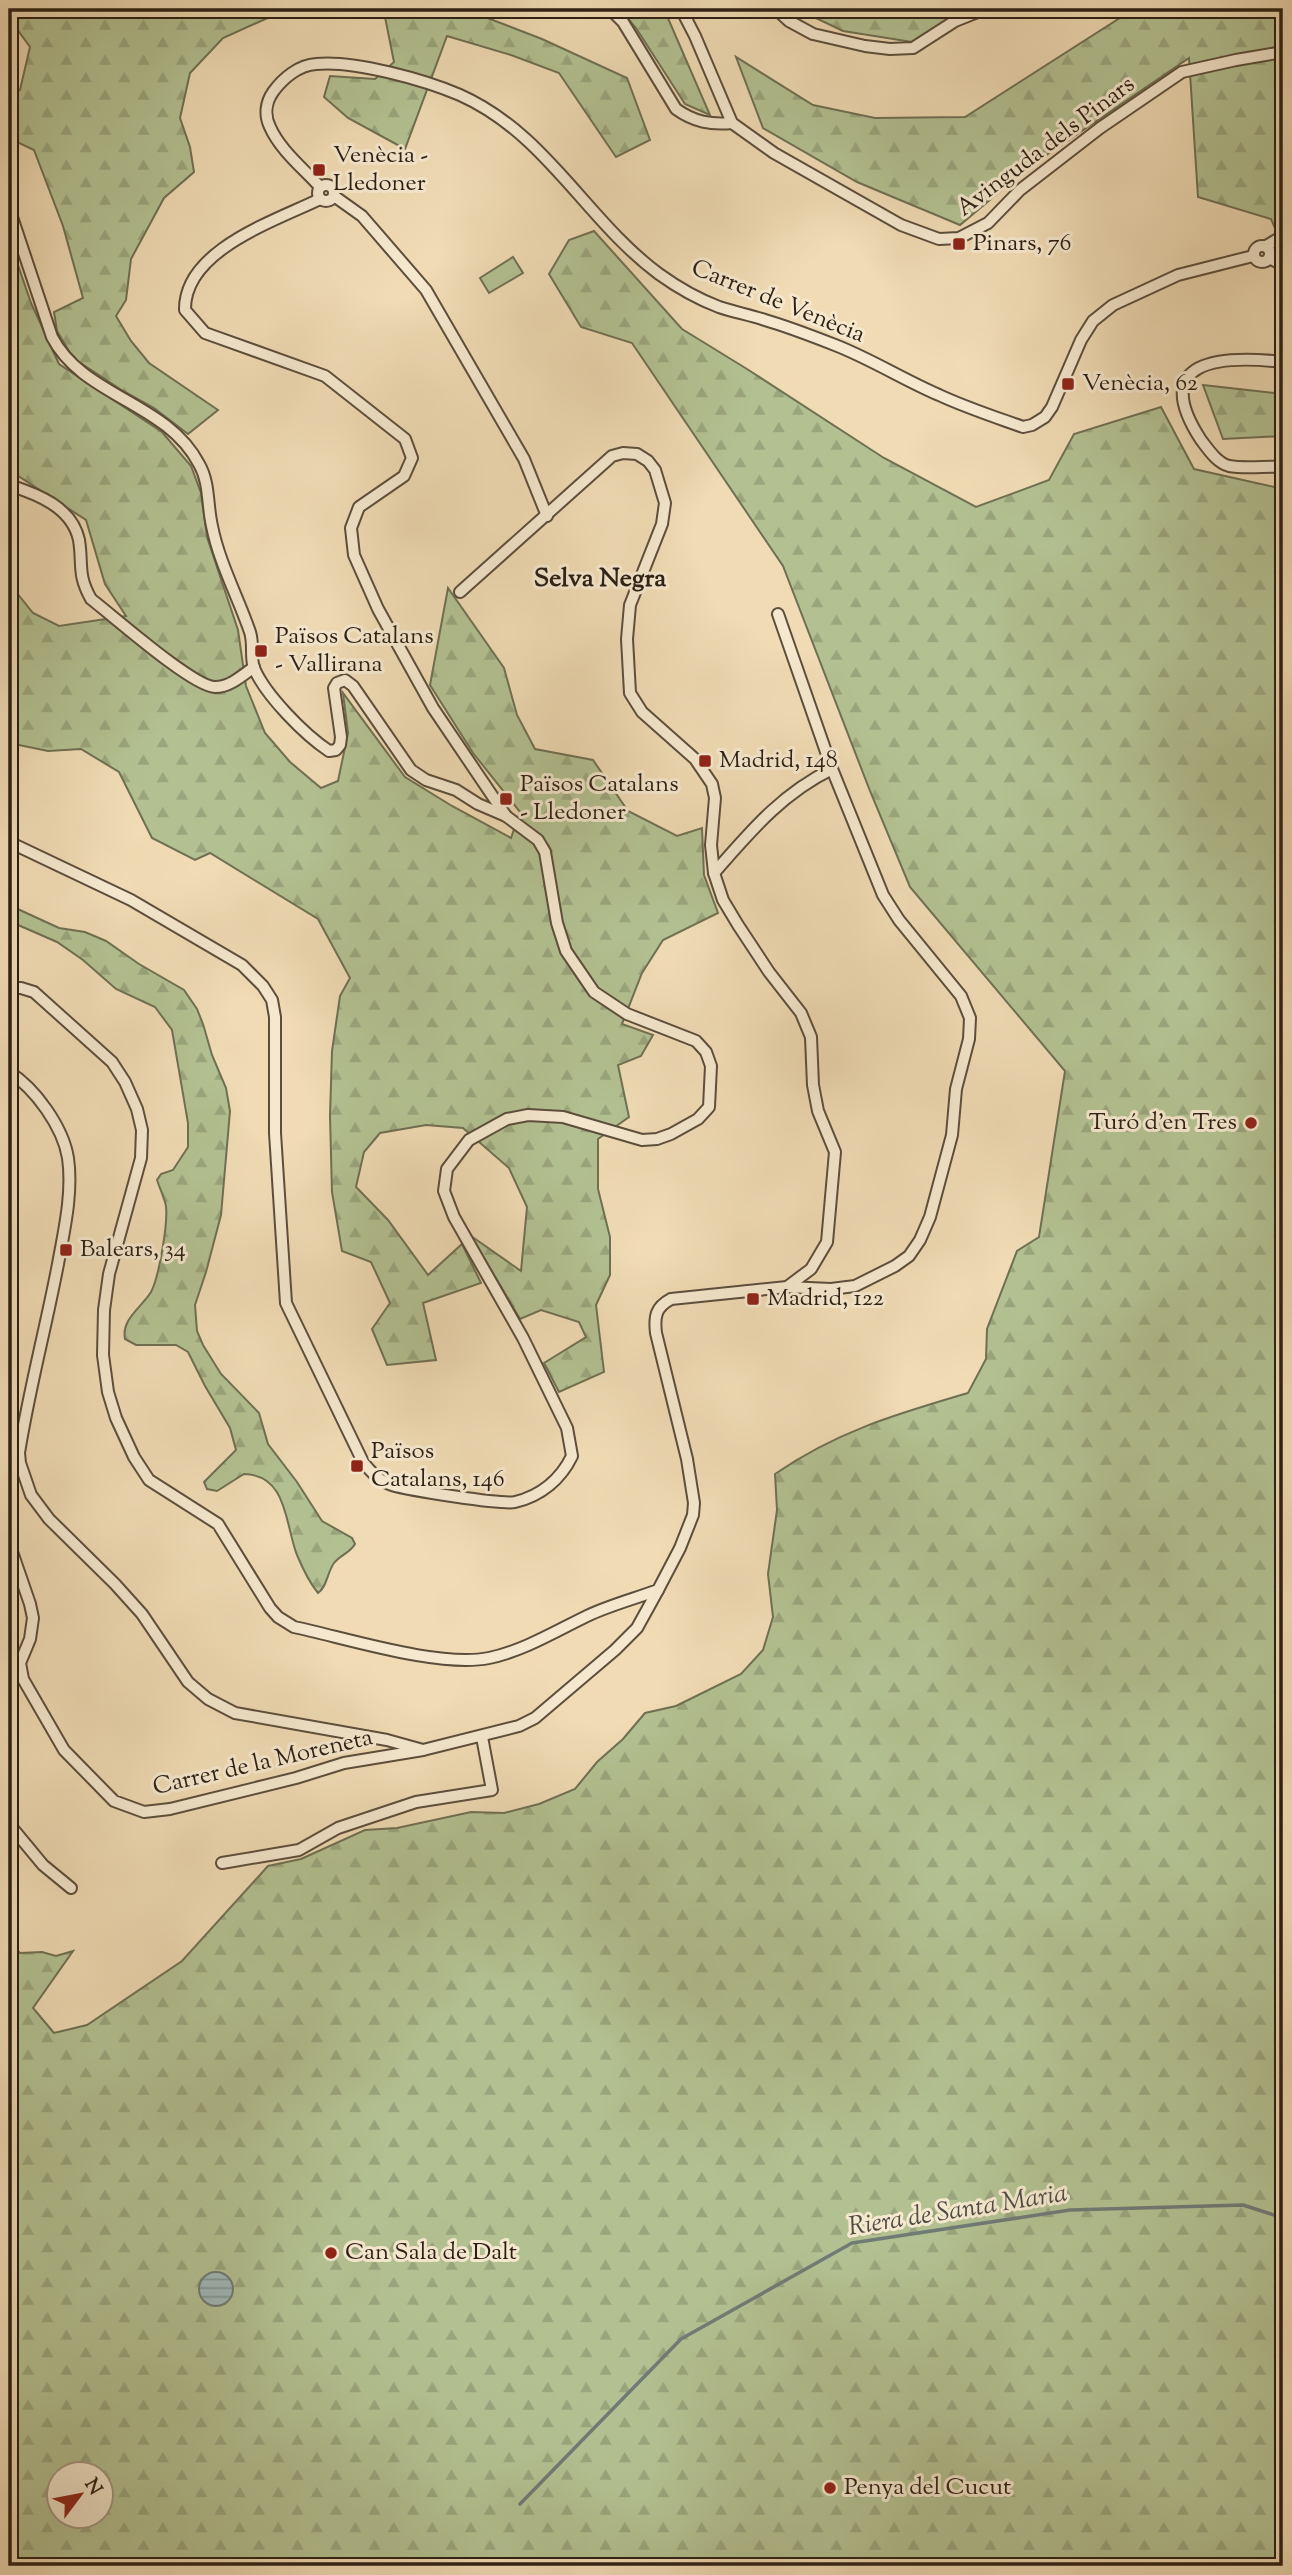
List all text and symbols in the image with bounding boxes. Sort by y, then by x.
street label: Avinguda dels Pinars [950,68,1142,226]
place label: Venècia - Lledoner [333,139,428,201]
marker: Venècia - Lledoner [311,162,327,178]
place label: Pinars, 76 [973,227,1071,261]
marker: Pinars, 76 [951,236,967,252]
street label: Carrer de Venècia [686,252,870,352]
place label: Venècia, 62 [1082,367,1198,401]
marker: Venècia, 62 [1060,376,1076,392]
district label: Selva Negra [534,561,666,598]
place label: Països Catalans - Vallirana [275,620,434,682]
marker: Països Catalans - Vallirana [253,643,269,659]
place label: Madrid, 148 [719,744,838,778]
marker: Madrid, 148 [697,753,713,769]
place label: Països Catalans - Lledoner [520,768,679,830]
marker: Països Catalans - Lledoner [498,791,514,807]
place label: Turó d'en Tres [1089,1106,1237,1140]
marker: Turó d'en Tres [1243,1115,1259,1131]
place label: Balears, 34 [80,1233,186,1267]
marker: Balears, 34 [58,1242,74,1258]
place label: Madrid, 122 [767,1282,884,1316]
marker: Madrid, 122 [745,1291,761,1307]
place label: Països Catalans, 146 [371,1435,505,1497]
marker: Països Catalans, 146 [349,1458,365,1474]
street label: Carrer de la Moreneta [150,1721,376,1805]
water label: Riera de Santa Maria [846,2175,1070,2247]
place label: Can Sala de Dalt [345,2236,517,2270]
marker: Can Sala de Dalt [323,2245,339,2261]
north arrow [46,2460,116,2530]
place label: Penya del Cucut [844,2471,1011,2505]
text: N [77,2474,108,2501]
marker: Penya del Cucut [822,2480,838,2496]

